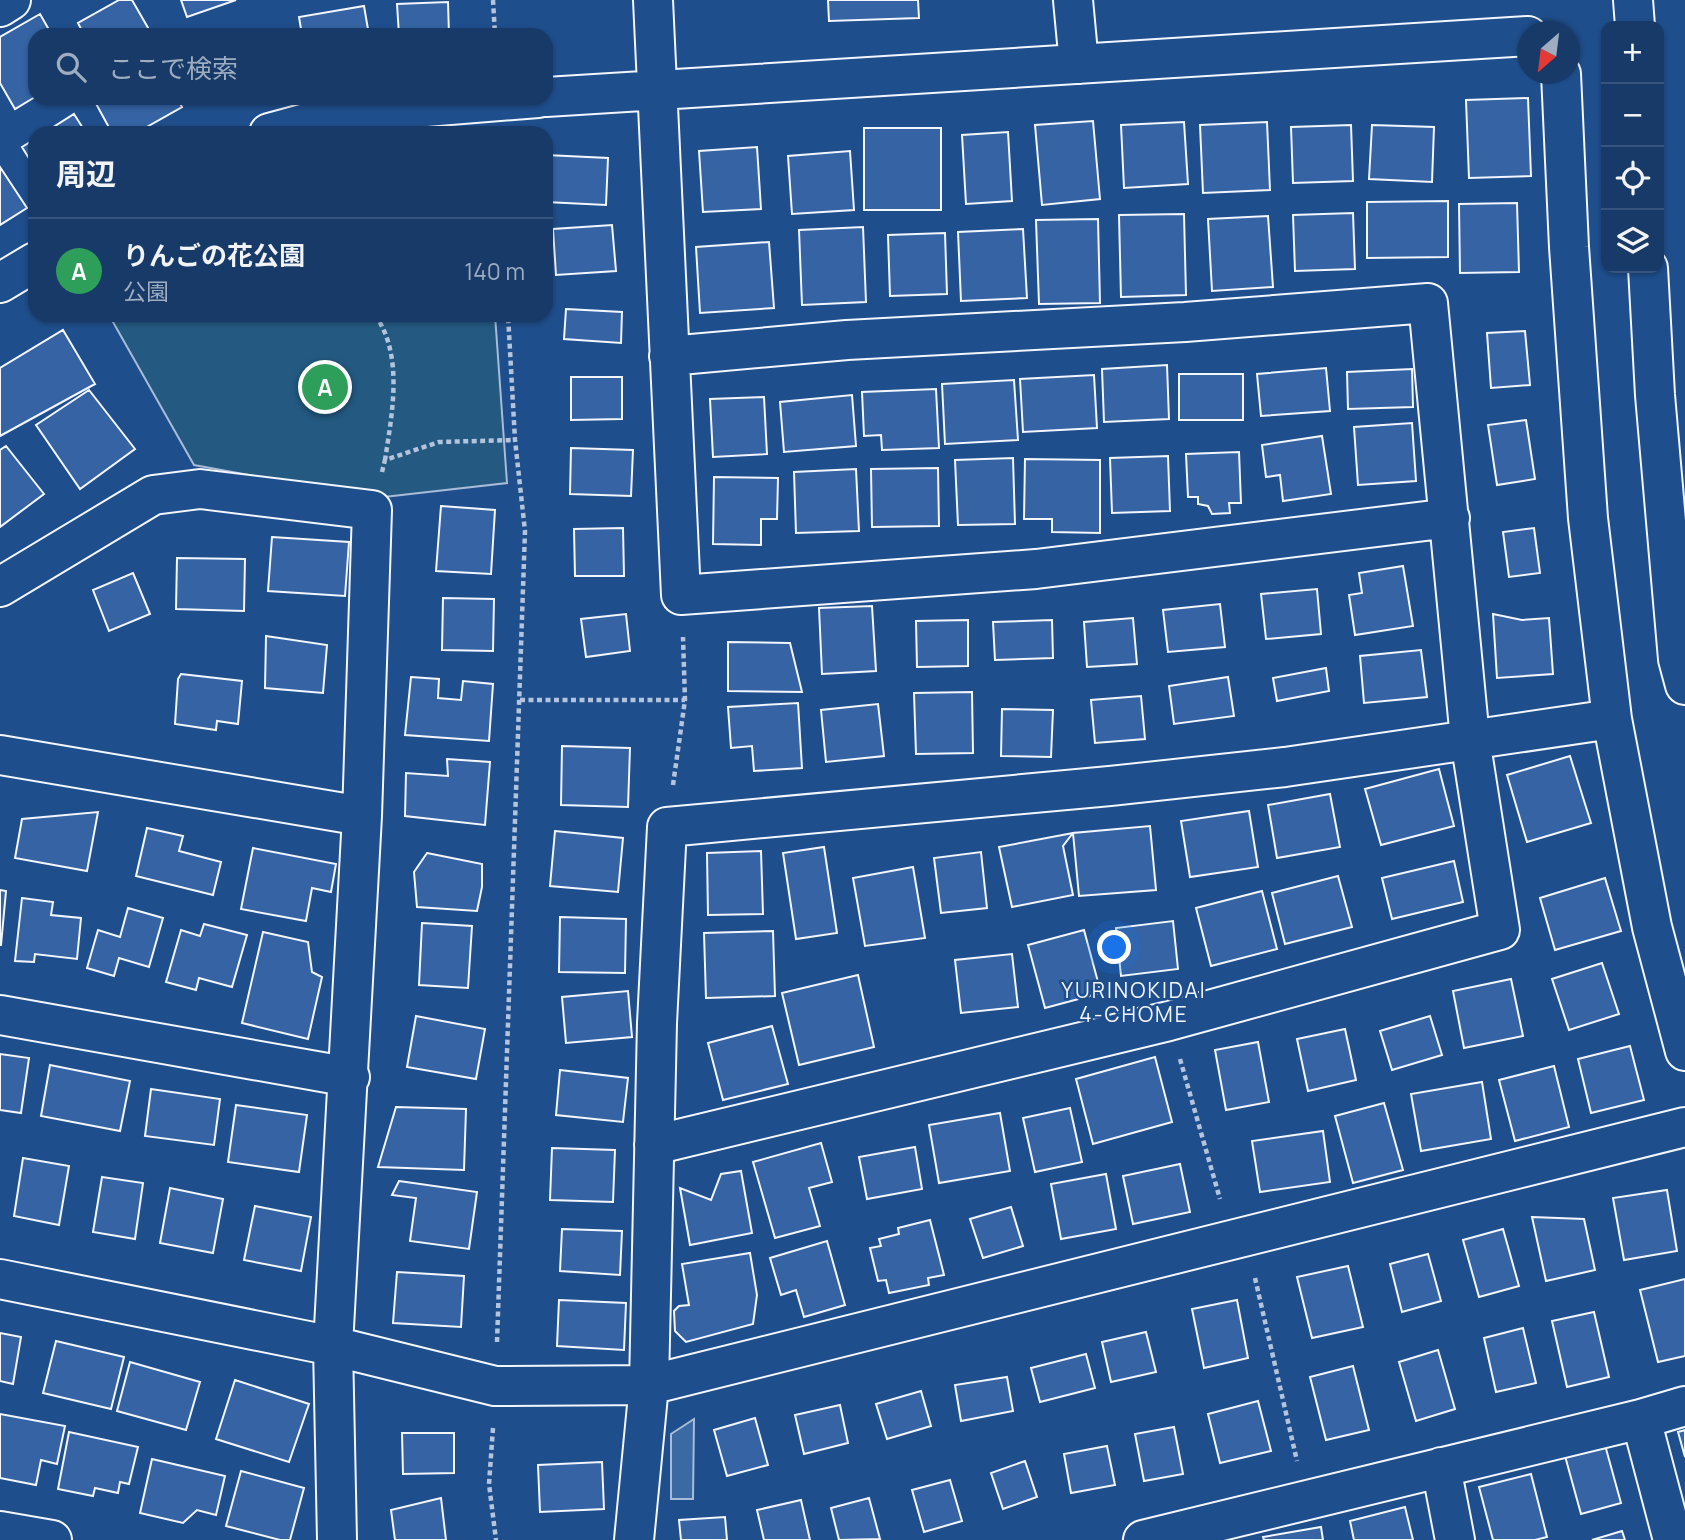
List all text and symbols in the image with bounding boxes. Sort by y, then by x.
north arrow [1517,21,1580,84]
map controls [1601,21,1664,273]
button: + [1601,21,1664,84]
search box [28,28,553,105]
icon: search [52,48,90,86]
text: ここで検索 [108,50,238,86]
button: − [1601,84,1664,147]
button: locate [1601,147,1664,210]
text: 周辺 [56,153,116,194]
button: layers [1601,210,1664,273]
text: りんごの花公園 [123,237,305,273]
text: A [71,255,87,287]
text: 140 m [464,255,525,287]
text: 公園 [123,275,169,307]
pin: A [302,361,348,413]
your location [1097,930,1131,964]
district label: YURINOKIDAI 4-CHOME [1061,976,1207,1028]

